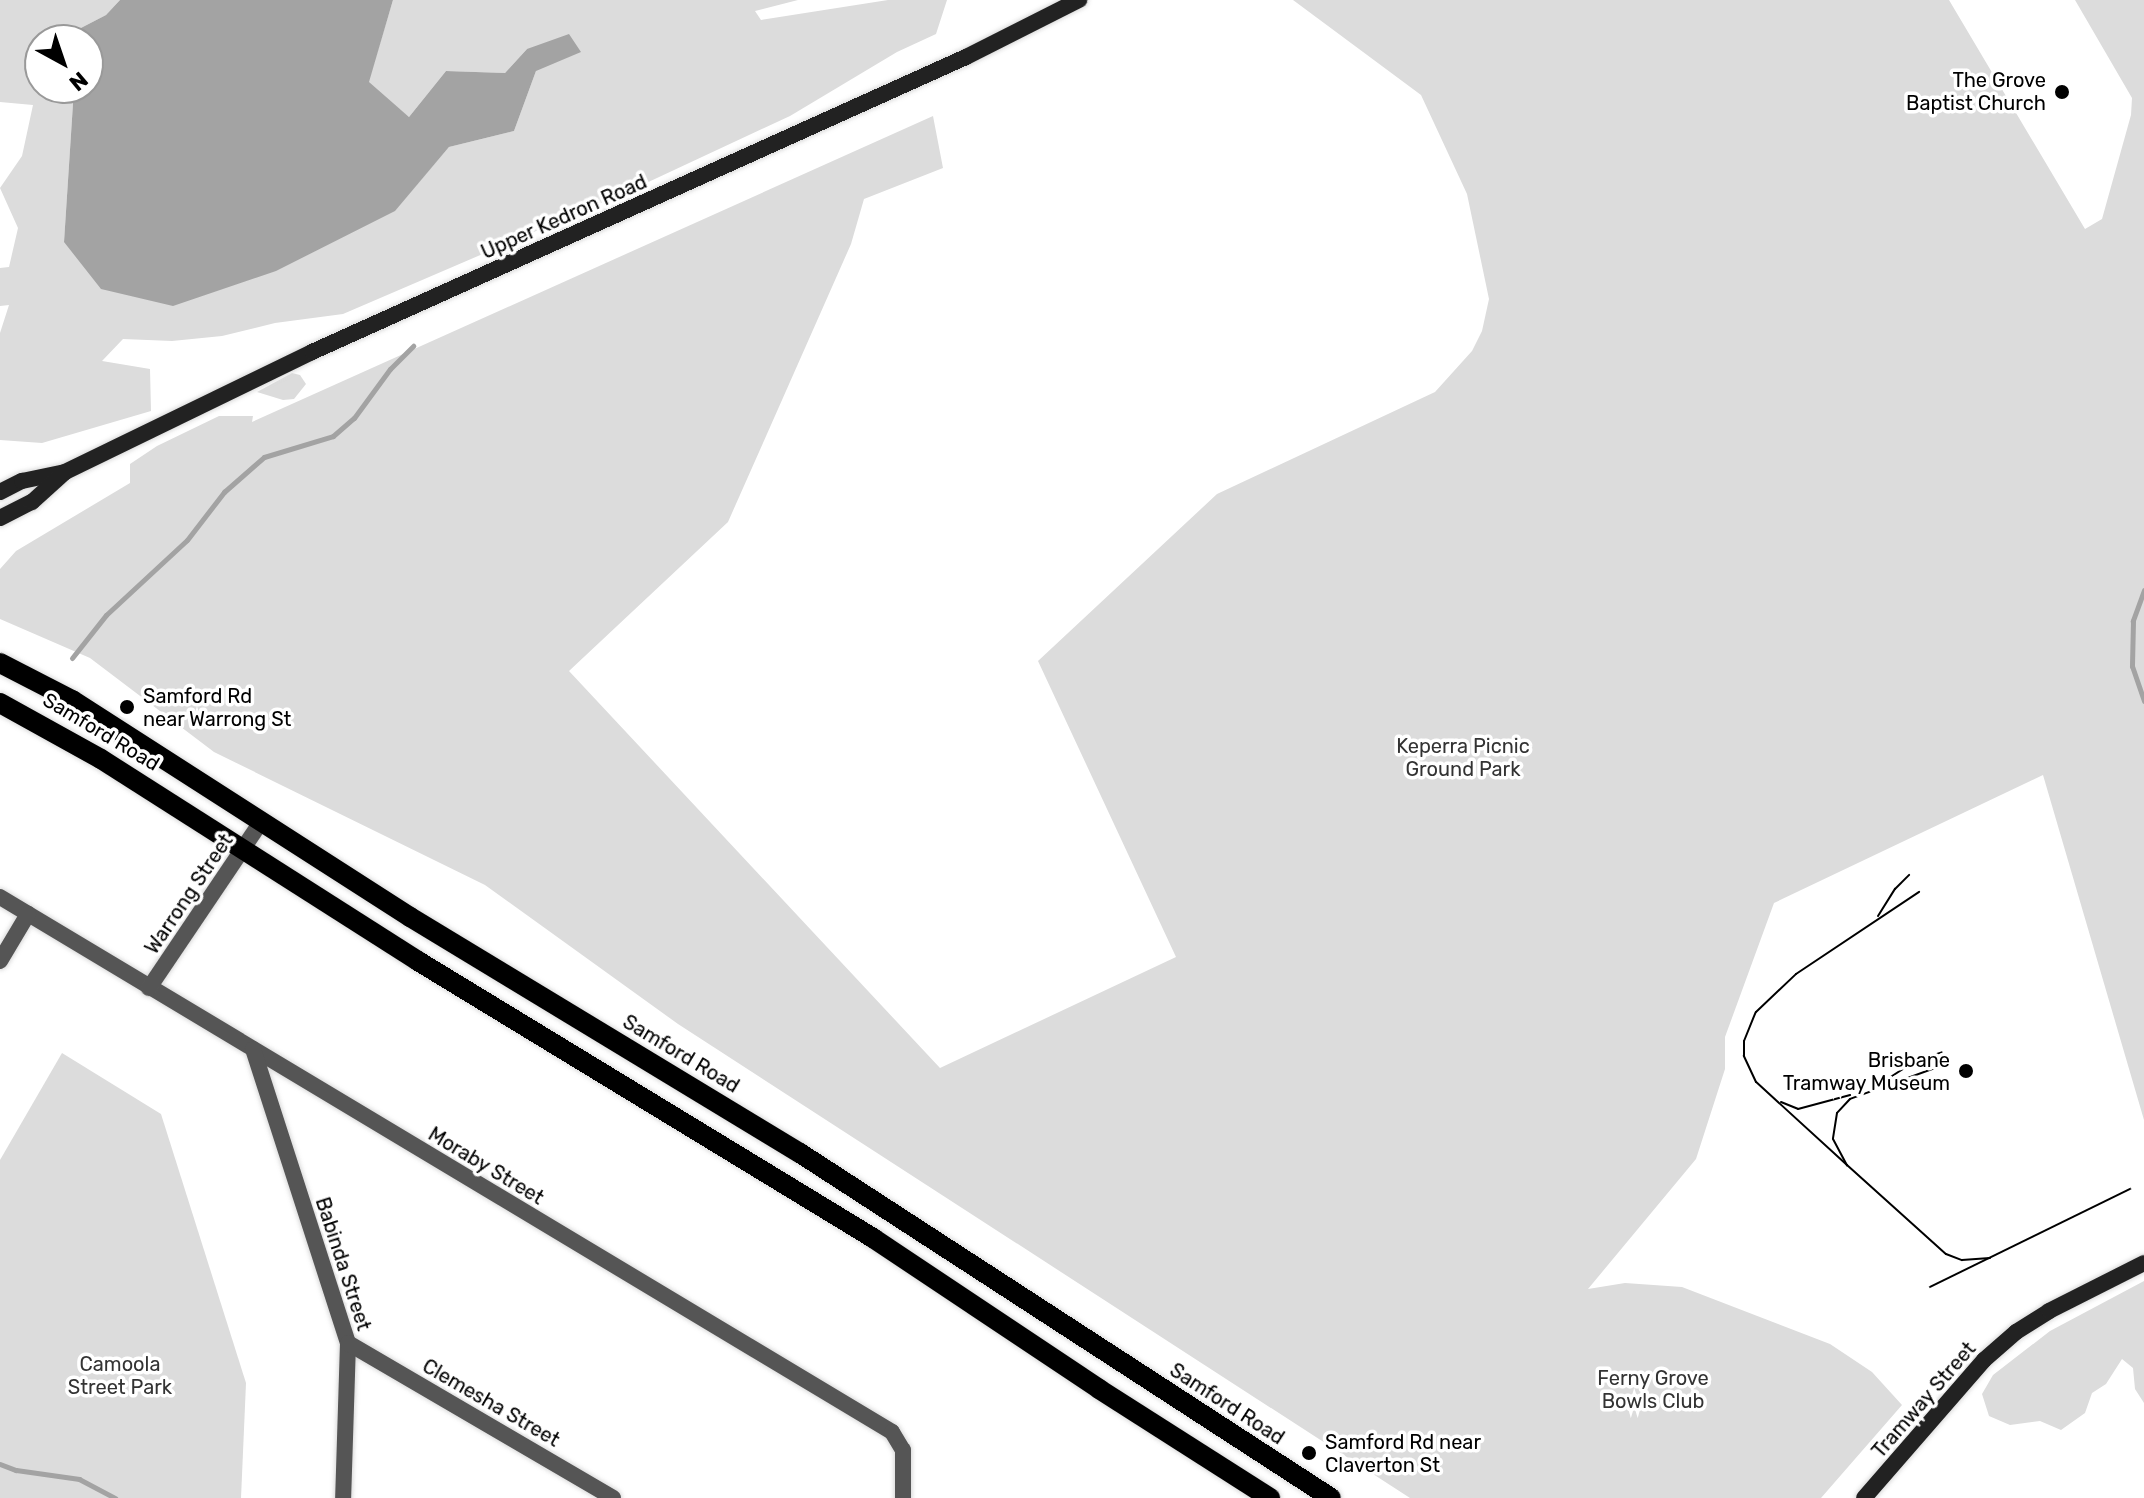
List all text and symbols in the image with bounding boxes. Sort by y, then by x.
north arrow [24,24,104,104]
text: N [64,66,93,97]
place label: The Grove Baptist Church [1906,68,2046,115]
marker: The Grove Baptist Church [2053,83,2071,101]
street label: Upper Kedron Road [477,170,651,264]
place label: Samford Rd near Warrong St [143,684,292,731]
street label: Samford Road [38,688,164,776]
marker: Samford Rd near Warrong St [118,698,136,716]
park label: Keperra Picnic Ground Park [1396,735,1530,782]
street label: Warrong Street [140,829,238,959]
street label: Samford Road [618,1010,744,1098]
place label: Brisbane Tramway Museum [1782,1048,1950,1095]
marker: Brisbane Tramway Museum [1957,1062,1975,1080]
street label: Moraby Street [424,1122,548,1210]
street label: Babinda Street [310,1194,376,1334]
street label: Tramway Street [1867,1337,1981,1463]
park label: Camoola Street Park [68,1353,172,1400]
street label: Clemesha Street [418,1354,564,1452]
street label: Samford Road [1165,1358,1289,1450]
park label: Ferny Grove Bowls Club [1597,1367,1709,1414]
place label: Samford Rd near Claverton St [1325,1430,1481,1477]
marker: Samford Rd near Claverton St [1300,1444,1318,1462]

